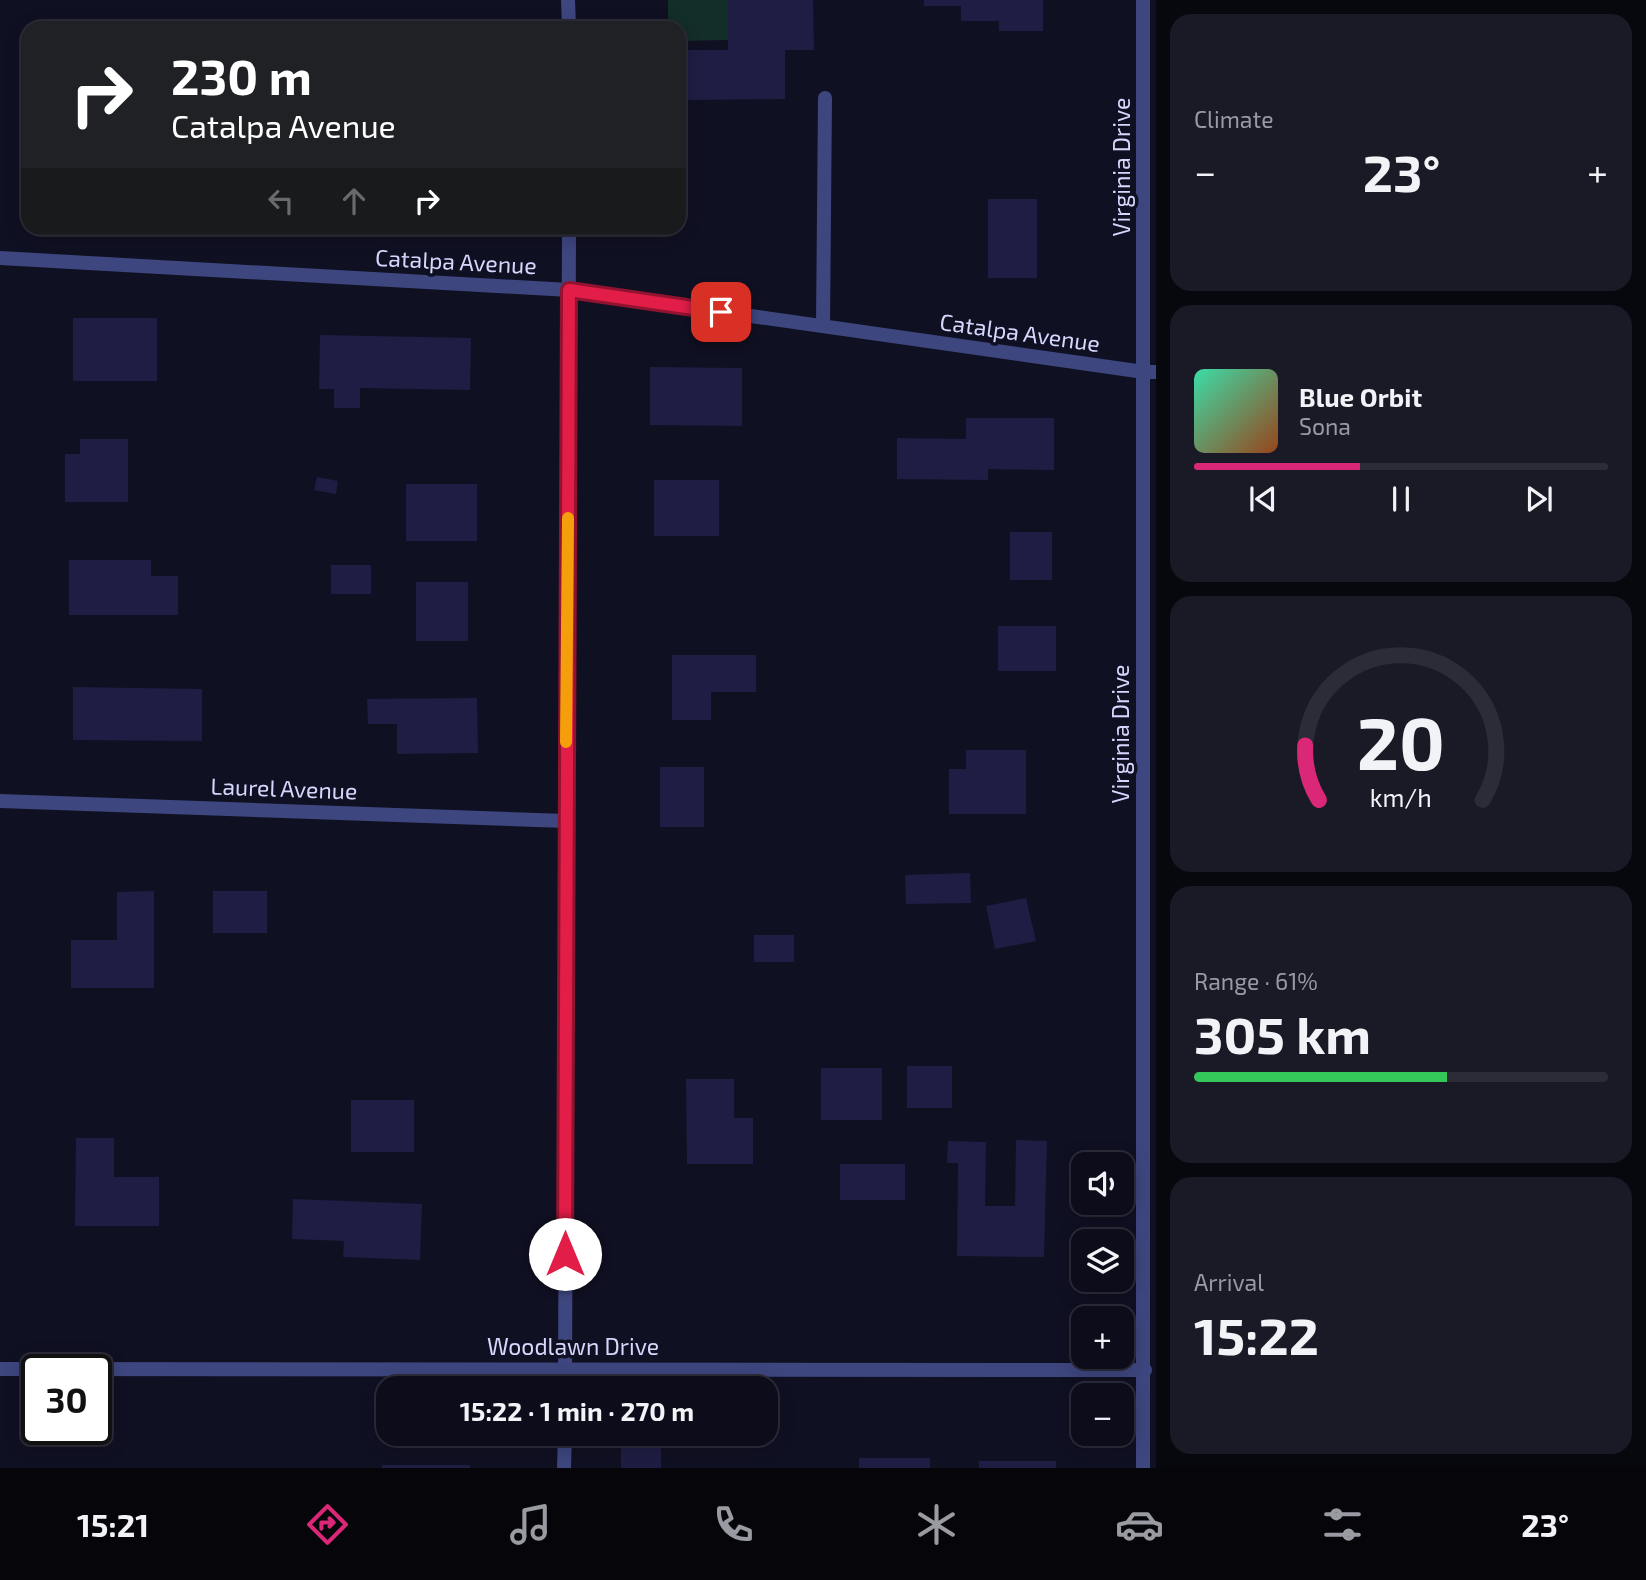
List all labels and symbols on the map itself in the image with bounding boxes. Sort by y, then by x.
street label: Virginia Drive [1107,98,1135,236]
street label: Catalpa Avenue [375,243,537,279]
pin [691,282,751,342]
street label: Catalpa Avenue [938,307,1102,357]
street label: Virginia Drive [1106,665,1134,803]
street label: Laurel Avenue [210,771,358,805]
position arrow [528,1217,602,1291]
street label: Woodlawn Drive [487,1332,659,1360]
speed limit sign: 30 [21,1354,112,1445]

